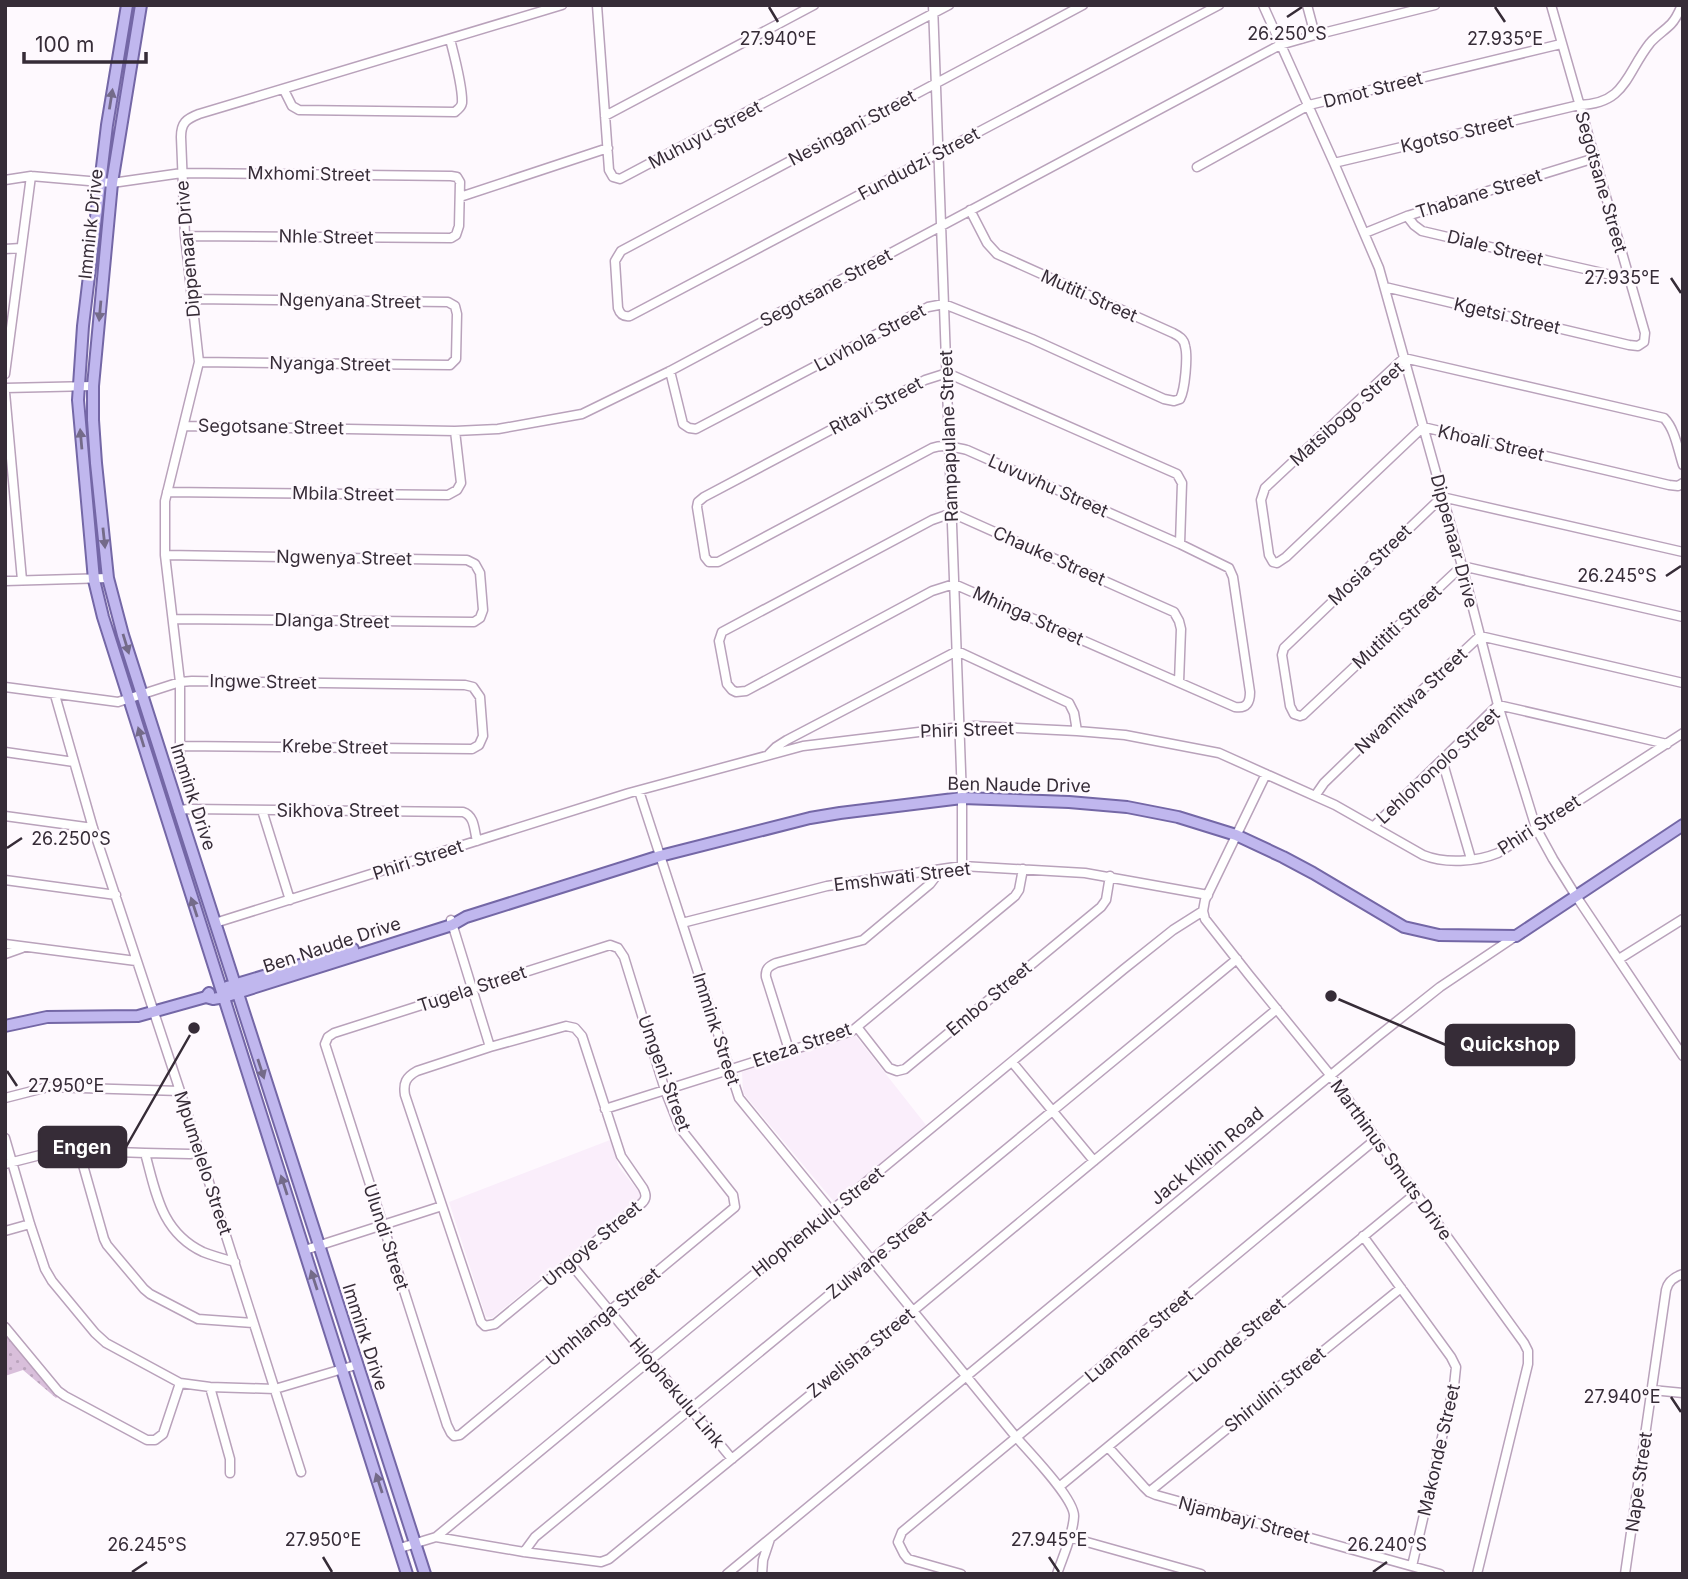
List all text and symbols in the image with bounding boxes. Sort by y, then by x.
scale bar [24,21,147,65]
text: 26.250°S [1247,23,1327,44]
text: 27.940°E [739,28,817,49]
text: 27.935°E [1467,28,1543,49]
text: 100 m [35,32,94,57]
street label: Dmot Street [1321,67,1425,112]
street label: Nesingani Street [785,85,919,170]
one-way arrow [106,88,117,110]
street label: Muhuyu Street [645,96,765,173]
street label: Segotsane Street [1571,109,1632,255]
street label: Kgotso Street [1398,110,1515,157]
street label: Fundudzi Street [855,123,983,204]
street label: Mxhomi Street [247,162,371,185]
street label: Thabane Street [1413,164,1544,223]
street label: Immink Drive [74,168,107,280]
street label: Dippenaar Drive [171,180,204,318]
street label: Nhle Street [278,225,374,248]
street label: Diale Street [1445,225,1545,270]
street label: Segotsane Street [756,244,895,331]
street label: Mutiti Street [1038,265,1141,326]
text: 27.935°E [1584,267,1660,288]
street label: Ngenyana Street [279,289,421,312]
street label: Kgetsi Street [1452,293,1562,338]
street label: Luvhola Street [811,299,929,376]
one-way arrow [94,301,105,323]
street label: Rampapulane Street [935,350,962,522]
street label: Nyanga Street [269,352,391,375]
street label: Matsibogo Street [1286,357,1408,470]
street label: Ritavi Street [826,372,926,439]
street label: Segotsane Street [198,415,344,438]
street label: Khoali Street [1436,420,1546,465]
one-way arrow [75,427,86,449]
street label: Luvuvhu Street [985,450,1111,521]
street label: Dippenaar Drive [1427,472,1482,610]
street label: Mbila Street [292,482,394,505]
street label: Mosia Street [1324,520,1415,609]
street label: Chauke Street [990,521,1109,590]
one-way arrow [99,527,110,549]
street label: Ngwenya Street [276,546,412,569]
text: 26.245°S [1577,565,1657,586]
street label: Mutititi Street [1348,580,1445,673]
street label: Mhinga Street [970,582,1087,649]
street label: Dlanga Street [274,609,390,632]
one-way arrow [121,634,132,655]
street label: Nwamitwa Street [1350,643,1471,758]
street label: Ingwe Street [209,670,317,693]
street label: Lehlohonolo Street [1372,703,1504,828]
street label: Phiri Street [920,717,1014,742]
one-way arrow [135,726,145,747]
street label: Krebe Street [282,735,389,758]
street label: Immink Drive [166,741,221,853]
street label: Ben Naude Drive [947,773,1091,796]
street label: Phiri Street [1494,790,1584,859]
street label: Sikhova Street [277,800,400,821]
text: 26.250°S [31,828,111,849]
street label: Phiri Street [370,835,466,884]
street label: Emshwati Street [832,858,972,895]
one-way arrow [189,897,199,918]
street label: Ben Naude Drive [260,912,403,977]
street label: Embo Street [942,957,1035,1040]
street label: Tugela Street [415,961,529,1016]
street label: Immink Street [688,970,745,1088]
street label: Umgeni Street [634,1012,695,1134]
street label: Eteza Street [750,1018,854,1071]
callout: Quickshop [1446,1025,1574,1065]
text: Quickshop [1460,1033,1560,1056]
one-way arrow [257,1059,267,1080]
text: 27.950°E [28,1075,104,1096]
street label: Marthinus Smuts Drive [1326,1075,1457,1244]
street label: Mpumelelo Street [170,1088,237,1238]
street label: Jack Klipin Road [1146,1102,1267,1209]
callout: Engen [39,1127,126,1167]
text: Engen [53,1136,111,1159]
street label: Hlophenkulu Street [748,1162,888,1281]
one-way arrow [279,1174,289,1195]
street label: Ulundi Street [359,1181,414,1293]
street label: Ungoye Street [538,1196,645,1291]
street label: Zulwane Street [822,1206,935,1303]
street label: Umhlanga Street [542,1263,664,1370]
one-way arrow [309,1269,319,1290]
street label: Immink Drive [338,1281,393,1393]
street label: Luaname Street [1081,1285,1197,1387]
street label: Luonde Street [1184,1293,1289,1386]
street label: Zwelisha Street [803,1303,918,1402]
street label: Hlophekulu Link [626,1334,729,1452]
street label: Shirulini Street [1220,1343,1329,1437]
street label: Makonde Street [1413,1382,1464,1518]
text: 27.940°E [1583,1386,1661,1407]
street label: Nape Street [1621,1430,1656,1533]
one-way arrow [373,1473,384,1494]
street label: Njambayi Street [1176,1492,1312,1547]
text: 27.950°E [285,1529,361,1550]
text: 27.945°E [1011,1529,1087,1550]
text: 26.245°S [107,1534,187,1555]
text: 26.240°S [1347,1534,1427,1555]

